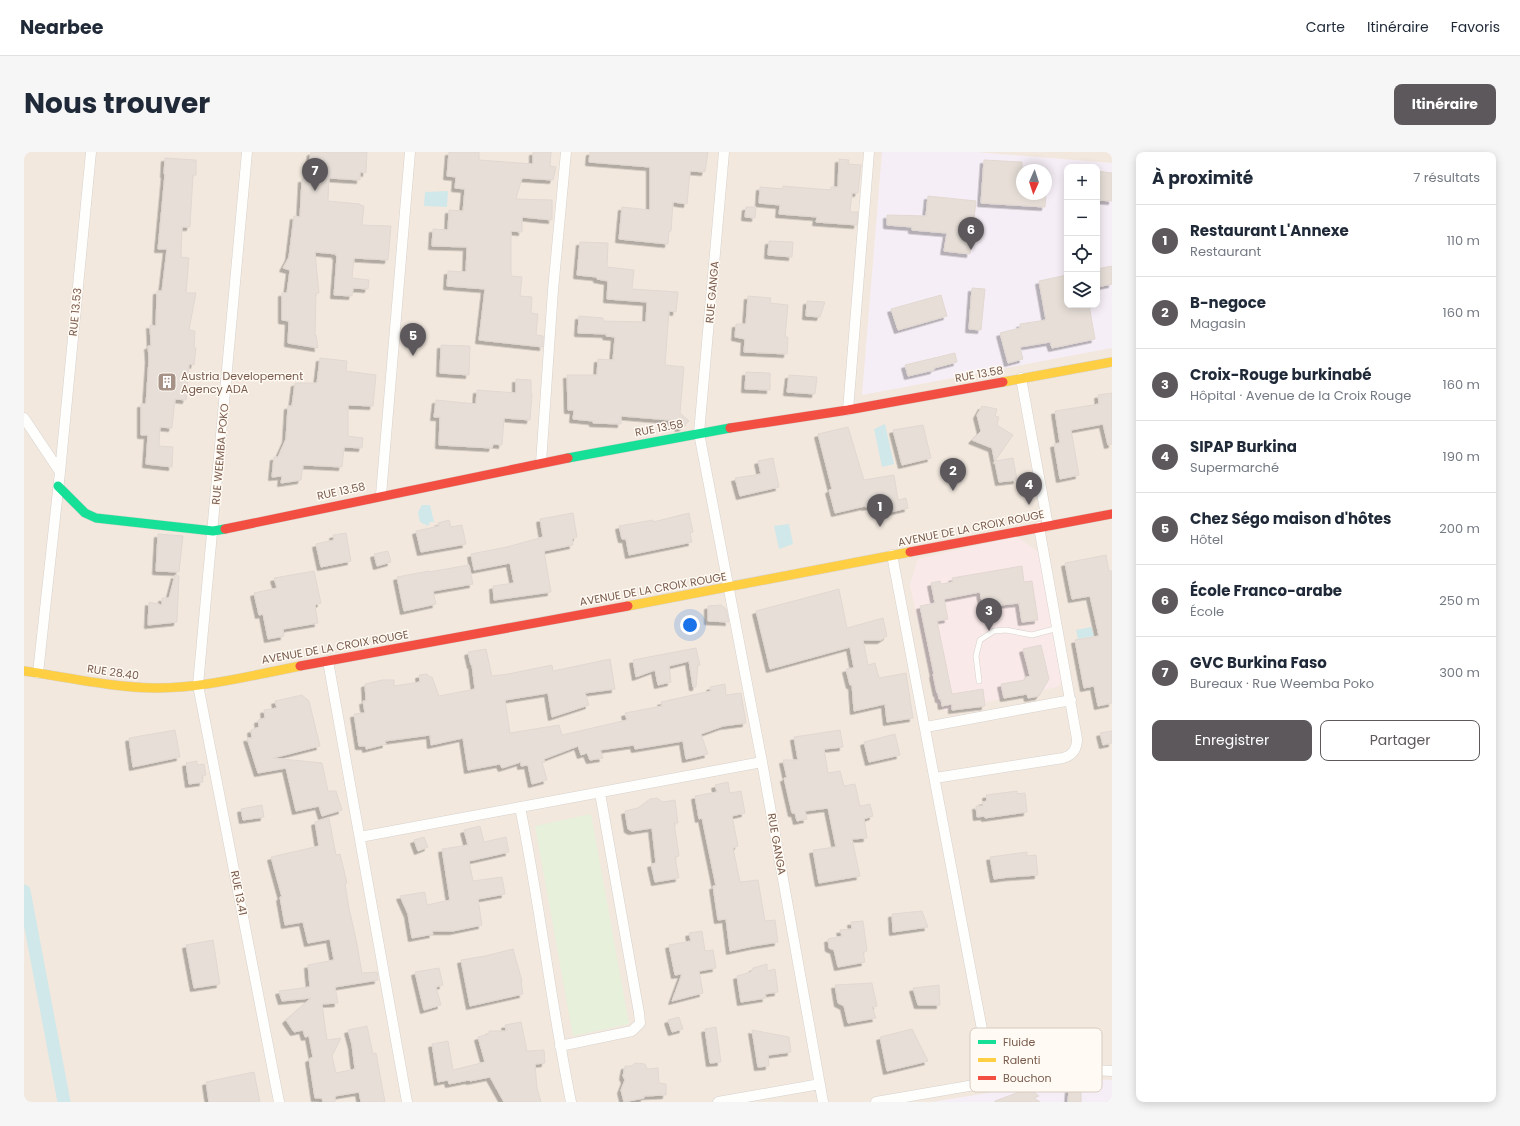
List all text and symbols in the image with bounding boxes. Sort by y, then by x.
text: Nearbee [20,14,103,41]
text: Carte [1306,17,1345,37]
text: Itinéraire [1367,17,1429,37]
text: Favoris [1451,17,1500,37]
text: Nous trouver [24,84,210,123]
button: Itinéraire [1394,84,1496,125]
pin: 7 [302,158,328,191]
north arrow [1016,164,1052,200]
map controls [1064,164,1100,308]
button: + [1064,164,1100,200]
text: À proximité [1152,166,1253,190]
text: 7 résultats [1413,168,1480,187]
button: − [1064,200,1100,236]
pin: 6 [958,217,984,250]
text: Restaurant L'Annexe [1190,220,1349,241]
text: 1 [1163,231,1167,250]
text: 110 m [1447,231,1480,250]
button: locate [1064,236,1100,272]
text: Restaurant [1190,242,1261,261]
street label: RUE GANGA [701,260,723,324]
button: layers [1064,272,1100,308]
street label: RUE 13.53 [65,287,85,337]
text: B-negoce [1190,292,1266,313]
text: 2 [1161,303,1169,322]
text: 160 m [1443,303,1480,322]
text: Magasin [1190,314,1246,333]
pin: 5 [400,323,426,356]
street label: RUE 13.58 [954,362,1004,386]
text: Croix-Rouge burkinabé [1190,364,1372,385]
place label: Austria Developement Agency ADA [181,368,303,397]
building icon: Austria Developement Agency ADA [156,371,178,393]
text: 3 [1161,375,1169,394]
text: 160 m [1443,375,1480,394]
text: Hôpital · Avenue de la Croix Rouge [1190,386,1411,405]
street label: RUE WEEMBA POKO [208,402,232,505]
street label: RUE 13.58 [633,415,685,441]
text: SIPAP Burkina [1190,436,1297,457]
text: 4 [1161,447,1169,466]
text: 190 m [1443,447,1480,466]
pin: 2 [940,458,966,491]
text: Supermarché [1190,458,1279,477]
pin: 4 [1016,472,1042,505]
street label: RUE 13.58 [315,478,367,504]
pin: 1 [867,494,893,527]
street label: AVENUE DE LA CROIX ROUGE [896,506,1046,550]
text: Chez Ségo maison d'hôtes [1190,508,1391,529]
text: 5 [1161,519,1169,538]
text: 200 m [1439,519,1480,538]
text: Hôtel [1190,530,1223,549]
street label: AVENUE DE LA CROIX ROUGE [578,568,728,610]
text: École Franco-arabe [1190,580,1342,601]
text: 6 [1161,591,1169,610]
text: 250 m [1439,591,1480,610]
pin: 3 [976,598,1002,631]
text: École [1190,602,1224,621]
your location [680,615,700,635]
street label: AVENUE DE LA CROIX ROUGE [260,626,410,668]
text: GVC Burkina Faso [1190,652,1327,673]
street label: RUE 28.40 [86,660,140,684]
text: 7 [1162,663,1168,682]
text: 300 m [1439,663,1480,682]
text: Bureaux · Rue Weemba Poko [1190,674,1374,693]
button: Enregistrer [1152,720,1312,761]
button: Partager [1320,720,1480,761]
street label: RUE GANGA [764,812,790,877]
street label: RUE 13.41 [227,869,251,917]
legend [970,1028,1102,1092]
text: Fluide [1003,1034,1035,1050]
text: Ralenti [1003,1052,1041,1068]
text: Bouchon [1003,1070,1052,1086]

